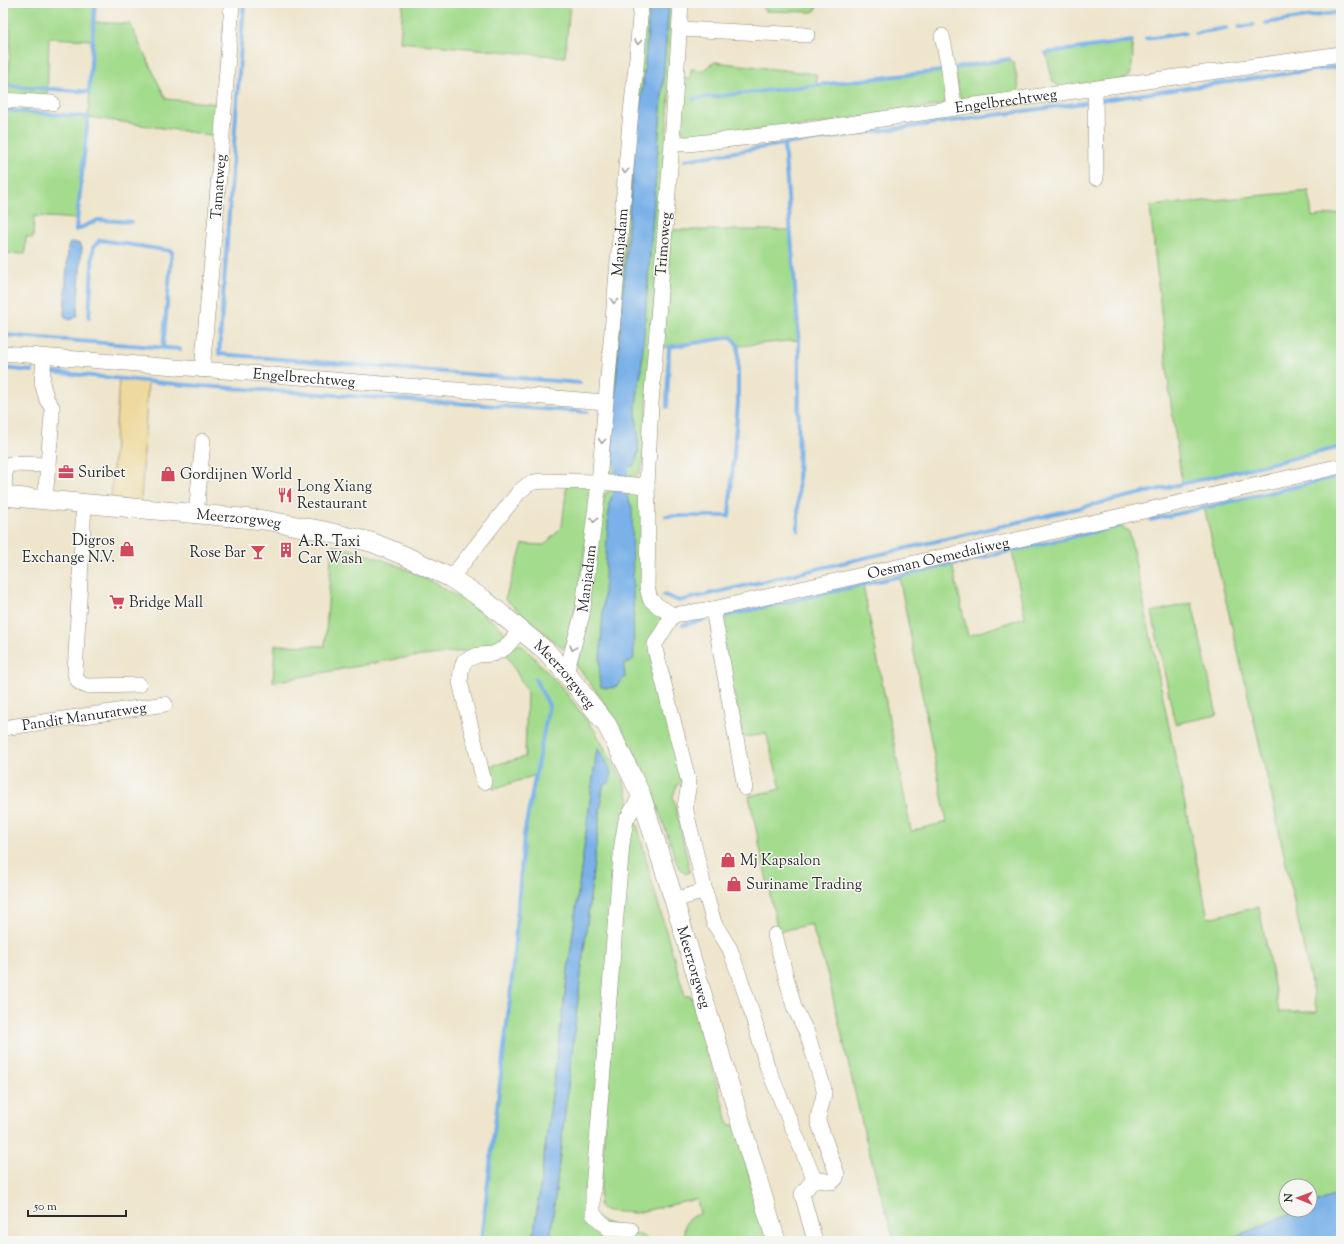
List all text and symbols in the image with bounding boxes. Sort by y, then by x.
one-way arrow [634,39,643,45]
street label: Engelbrechtweg [954,85,1059,120]
street label: Tamatweg [207,153,233,220]
one-way arrow [621,168,630,174]
street label: Manjadam [608,207,635,277]
street label: Trimoweg [651,211,678,277]
one-way arrow [609,298,618,304]
street label: Engelbrechtweg [252,364,356,394]
one-way arrow [598,438,607,444]
office icon: Suribet [57,463,75,481]
place label: Suribet [78,463,126,484]
shop icon: Gordijnen World [159,465,177,483]
place label: Gordijnen World [180,465,293,486]
place label: Long Xiang Restaurant [297,477,372,515]
restaurant icon: Long Xiang Restaurant [276,486,294,504]
street label: Meerzorgweg [195,505,283,535]
one-way arrow [590,517,599,523]
place label: Digros Exchange N.V. [22,531,115,569]
place label: A.R. Taxi Car Wash [298,532,363,570]
street label: Oesman Oemedaliweg [865,533,1011,586]
shop icon: Digros Exchange N.V. [118,540,136,558]
building icon: A.R. Taxi Car Wash [277,541,295,559]
place label: Rose Bar [190,543,246,564]
bar icon: Rose Bar [249,543,267,561]
street label: Manjadam [573,543,603,614]
supermarket icon: Bridge Mall [108,593,126,611]
place label: Bridge Mall [129,593,203,614]
street label: Meerzorgweg [529,636,600,714]
one-way arrow [569,645,577,652]
street label: Pandit Manuratweg [21,698,148,737]
shop icon: Mj Kapsalon [719,851,737,869]
place label: Mj Kapsalon [740,851,821,872]
shop icon: Suriname Trading [725,875,743,893]
place label: Suriname Trading [746,875,862,896]
street label: Meerzorgweg [670,924,715,1011]
north arrow [1278,1178,1318,1218]
scale bar [28,1192,126,1218]
text: N [1281,1193,1297,1203]
text: 50 m [33,1198,57,1216]

